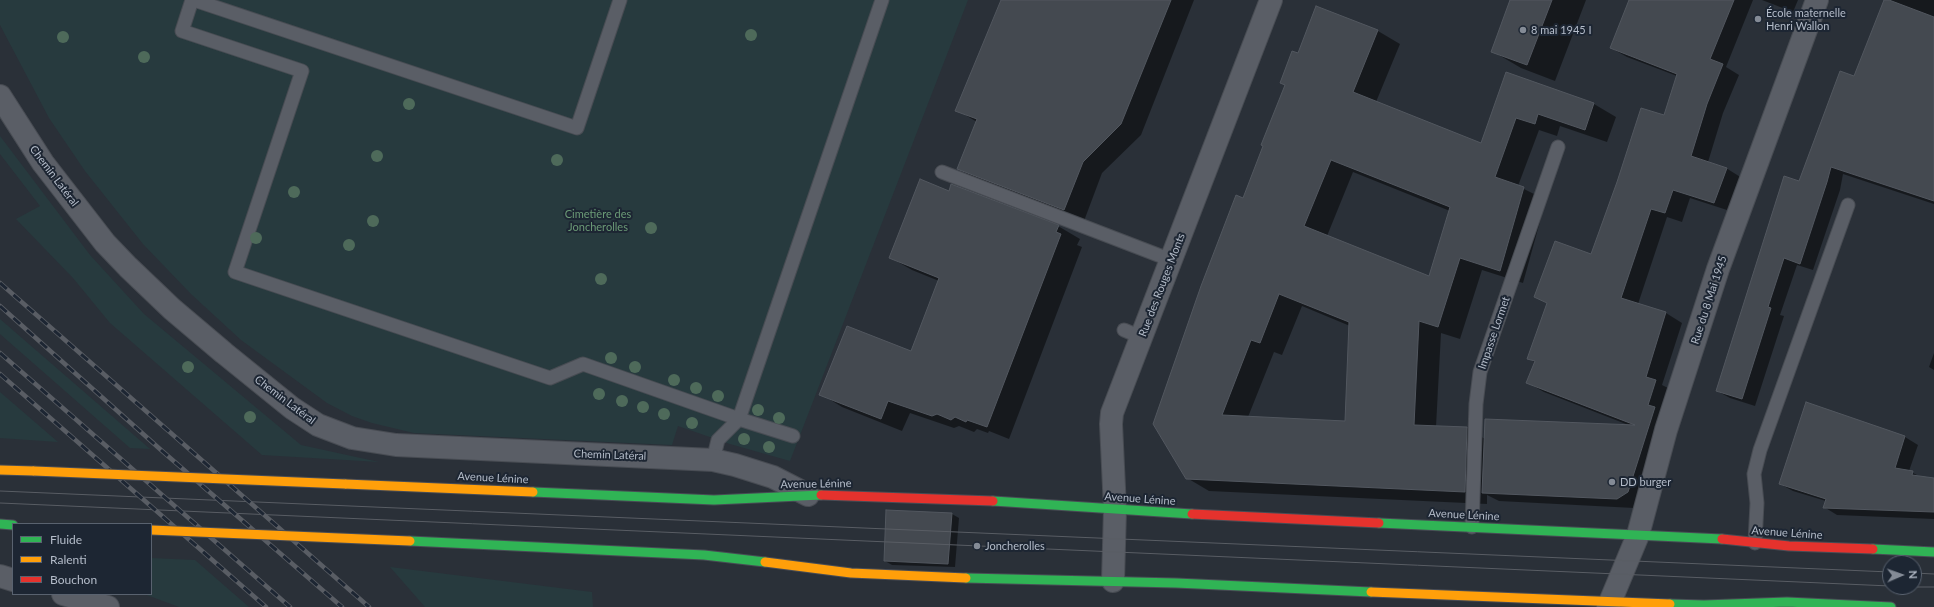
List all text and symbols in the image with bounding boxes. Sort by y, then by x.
place label: École maternelle Henri Wallon [1766,6,1846,32]
marker: École maternelle Henri Wallon [1753,14,1763,24]
place label: 8 mai 1945 I [1531,23,1592,37]
marker: 8 mai 1945 I [1518,25,1528,35]
street label: Chemin Latéral [27,143,81,209]
park label: Cimetière des Joncherolles [565,207,631,233]
street label: Rue des Rouges Monts [1136,231,1188,339]
street label: Rue du 8 Mai 1945 [1688,254,1730,346]
street label: Impasse Lormet [1475,295,1513,371]
street label: Chemin Latéral [252,373,318,427]
street label: Chemin Latéral [573,447,647,463]
street label: Avenue Lénine [457,470,529,486]
place label: DD burger [1620,475,1671,489]
street label: Avenue Lénine [780,477,852,491]
marker: DD burger [1607,477,1617,487]
street label: Avenue Lénine [1104,490,1176,508]
street label: Avenue Lénine [1428,507,1500,523]
legend [12,523,152,595]
street label: Avenue Lénine [1751,524,1823,542]
text: Fluide [50,532,82,547]
place label: Joncherolles [985,539,1045,553]
marker: Joncherolles [972,541,982,551]
text: Ralenti [50,552,87,567]
north arrow [1882,555,1922,595]
text: N [1907,570,1920,579]
text: Bouchon [50,572,97,587]

